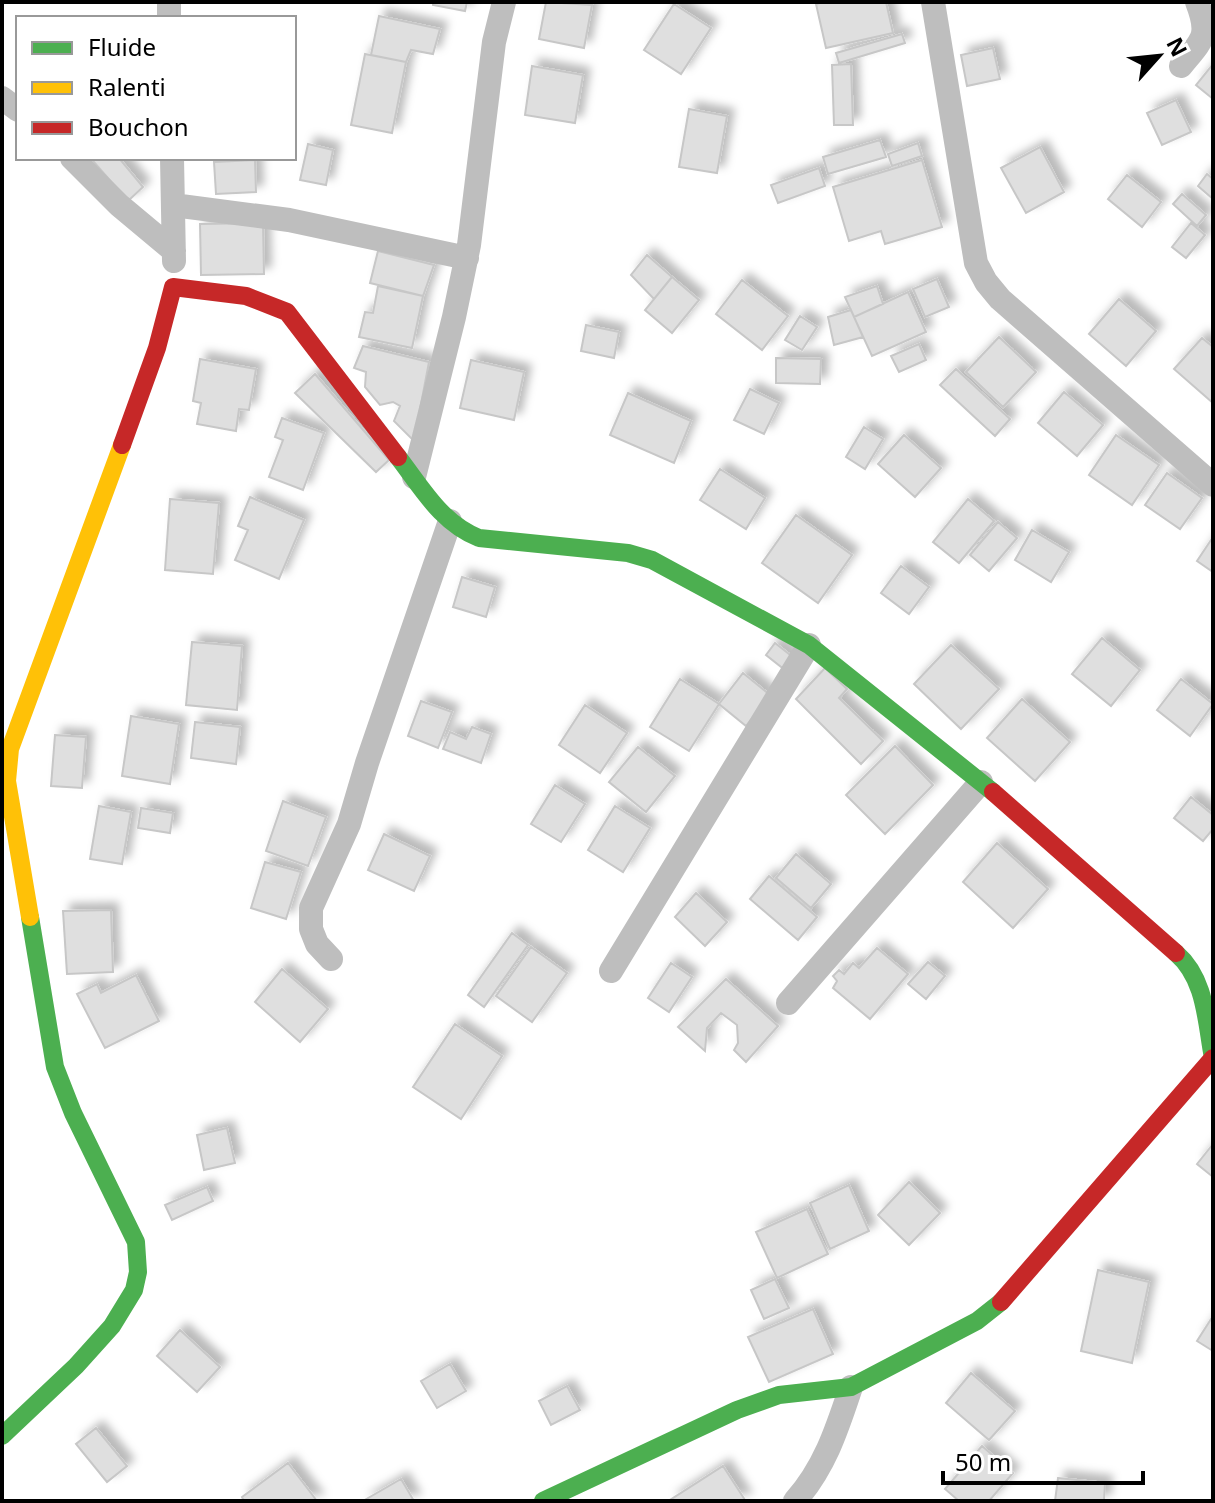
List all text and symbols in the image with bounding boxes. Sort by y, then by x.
legend [16,16,296,160]
north arrow [1119,16,1199,96]
text: Fluide [88,30,156,63]
text: N [1160,32,1195,61]
text: Ralenti [88,70,166,103]
text: Bouchon [88,110,189,143]
scale bar [943,1435,1143,1485]
text: 50 m [955,1445,1011,1478]

